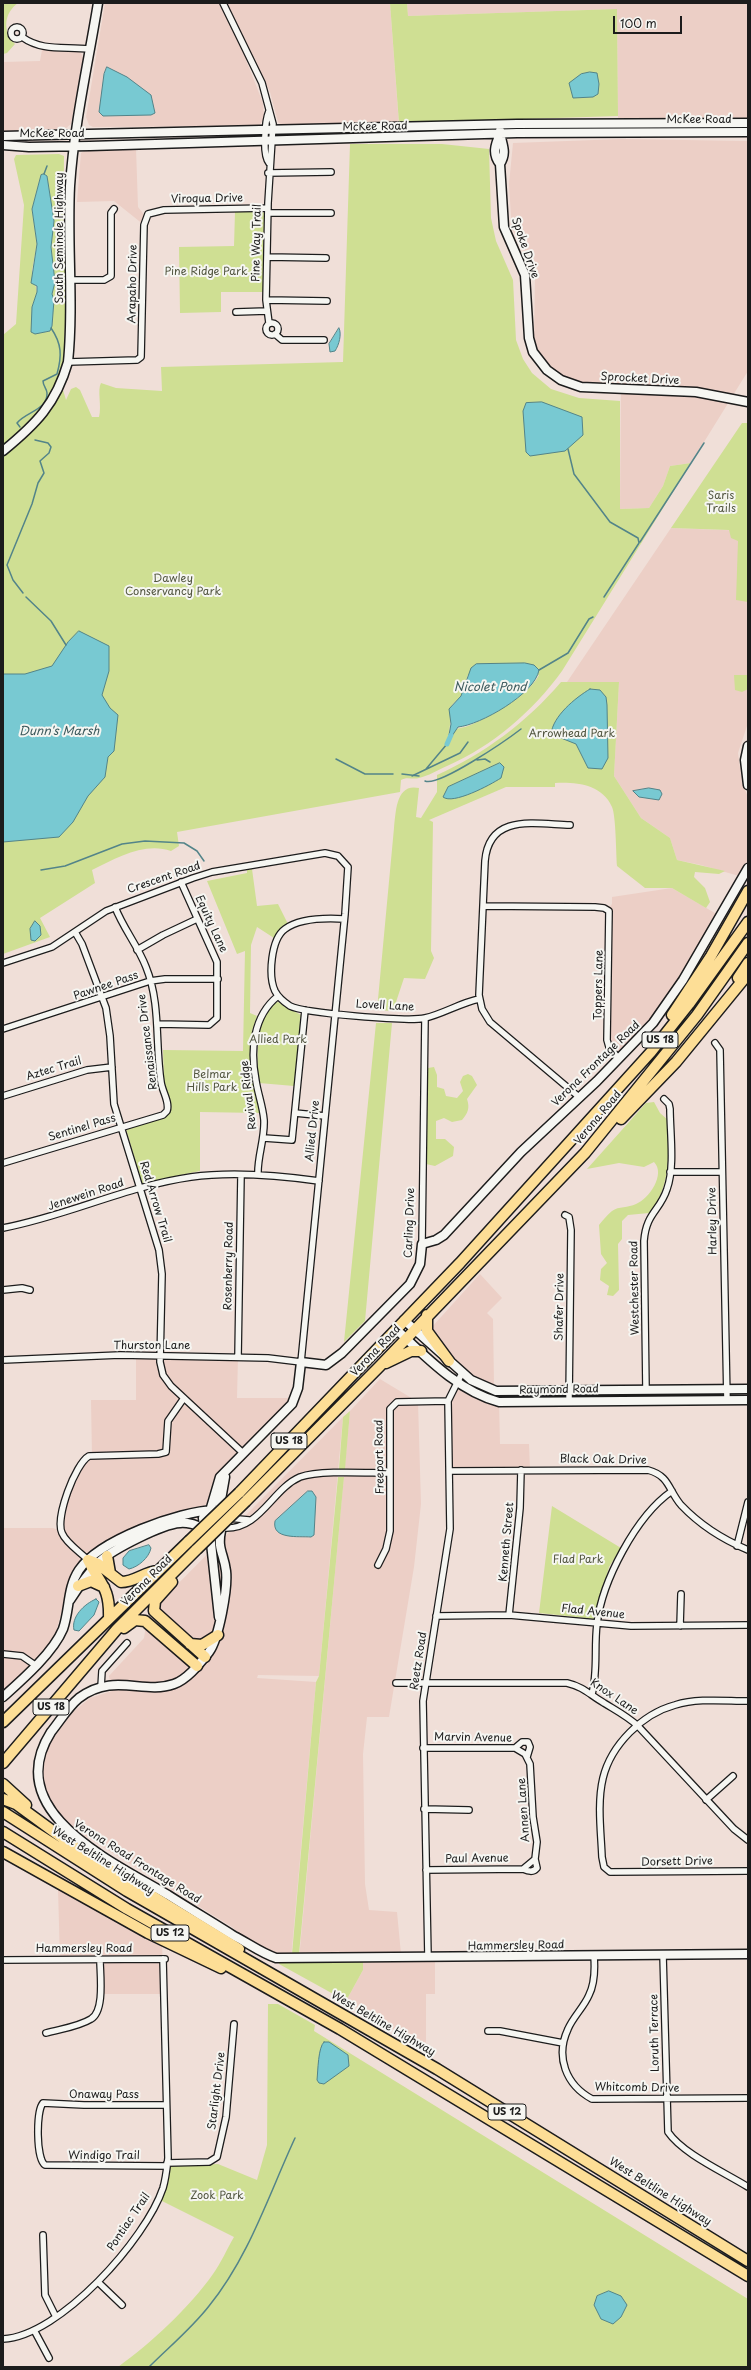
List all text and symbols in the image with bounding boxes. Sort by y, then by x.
scale bar [615,8,684,34]
text: 100 m [620,14,657,32]
street label: McKee Road [666,113,732,127]
street label: McKee Road [342,120,408,134]
street label: McKee Road [19,127,85,141]
street label: South Seminole Highway [53,172,67,304]
street label: Viroqua Drive [171,192,243,206]
street label: Pine Way Trail [250,204,264,282]
street label: Spoke Drive [508,216,542,280]
street label: Arapaho Drive [126,244,140,324]
park label: Pine Ridge Park [164,265,248,279]
street label: Sprocket Drive [600,370,680,388]
park label: Saris Trails [706,489,736,515]
park label: Dawley Conservancy Park [125,572,221,598]
water label: Nicolet Pond [454,681,526,695]
water label: Dunn's Marsh [19,725,99,739]
park label: Arrowhead Park [529,727,615,741]
street label: Crescent Road [126,859,202,897]
street label: Equity Lane [192,893,230,955]
street label: Toppers Lane [592,950,606,1020]
street label: Pawnee Pass [72,969,140,1003]
street label: Renaissance Drive [136,993,160,1091]
street label: Lovell Lane [355,998,415,1014]
street label: Verona Frontage Road [549,1019,643,1109]
road number: US 18 [642,1032,678,1048]
park label: Allied Park [249,1033,307,1047]
street label: Aztec Trail [25,1054,83,1084]
street label: Revival Ridge [238,1060,260,1130]
park label: Belmar Hills Park [187,1068,237,1094]
street label: Verona Road [572,1088,624,1148]
street label: Allied Drive [303,1100,323,1162]
street label: Sentinel Pass [47,1111,117,1145]
street label: Red Arrow Trail [136,1160,174,1244]
street label: Jenewein Road [46,1176,126,1214]
street label: Harley Drive [706,1187,720,1255]
street label: Carling Drive [402,1188,418,1258]
street label: Rosenberry Road [222,1221,236,1311]
street label: Westchester Road [628,1241,642,1335]
street label: Shafer Drive [553,1273,567,1341]
street label: Verona Road [348,1322,404,1380]
street label: Thurston Lane [114,1339,190,1353]
street label: Raymond Road [519,1383,599,1397]
street label: Freeport Road [373,1420,387,1494]
road number: US 18 [271,1433,307,1449]
street label: Black Oak Drive [559,1453,647,1467]
street label: Kenneth Street [497,1502,517,1582]
street label: Verona Road [119,1553,175,1609]
park label: Flad Park [553,1553,603,1567]
street label: Flad Avenue [561,1602,625,1622]
street label: Reetz Road [408,1631,430,1691]
street label: Knox Lane [588,1676,640,1718]
road number: US 18 [33,1699,69,1715]
street label: Marvin Avenue [434,1731,512,1745]
street label: Annen Lane [515,1777,533,1843]
street label: Verona Road Frontage Road [71,1817,203,1907]
street label: West Beltline Highway [49,1824,157,1898]
street label: Paul Avenue [445,1852,509,1866]
street label: Dorsett Drive [641,1855,713,1869]
road number: US 12 [151,1925,189,1941]
street label: Hammersley Road [468,1939,564,1953]
street label: Hammersley Road [36,1942,132,1956]
street label: West Beltline Highway [329,1989,437,2059]
street label: Loruth Terrace [648,1994,662,2072]
street label: Starlight Drive [206,2051,228,2131]
street label: Whitcomb Drive [595,2081,679,2095]
street label: Onaway Pass [69,2088,139,2102]
road number: US 12 [488,2104,526,2120]
street label: Windigo Trail [68,2149,140,2163]
street label: West Beltline Highway [606,2155,714,2229]
park label: Zook Park [190,2189,244,2203]
street label: Pontiac Trail [105,2190,153,2254]

